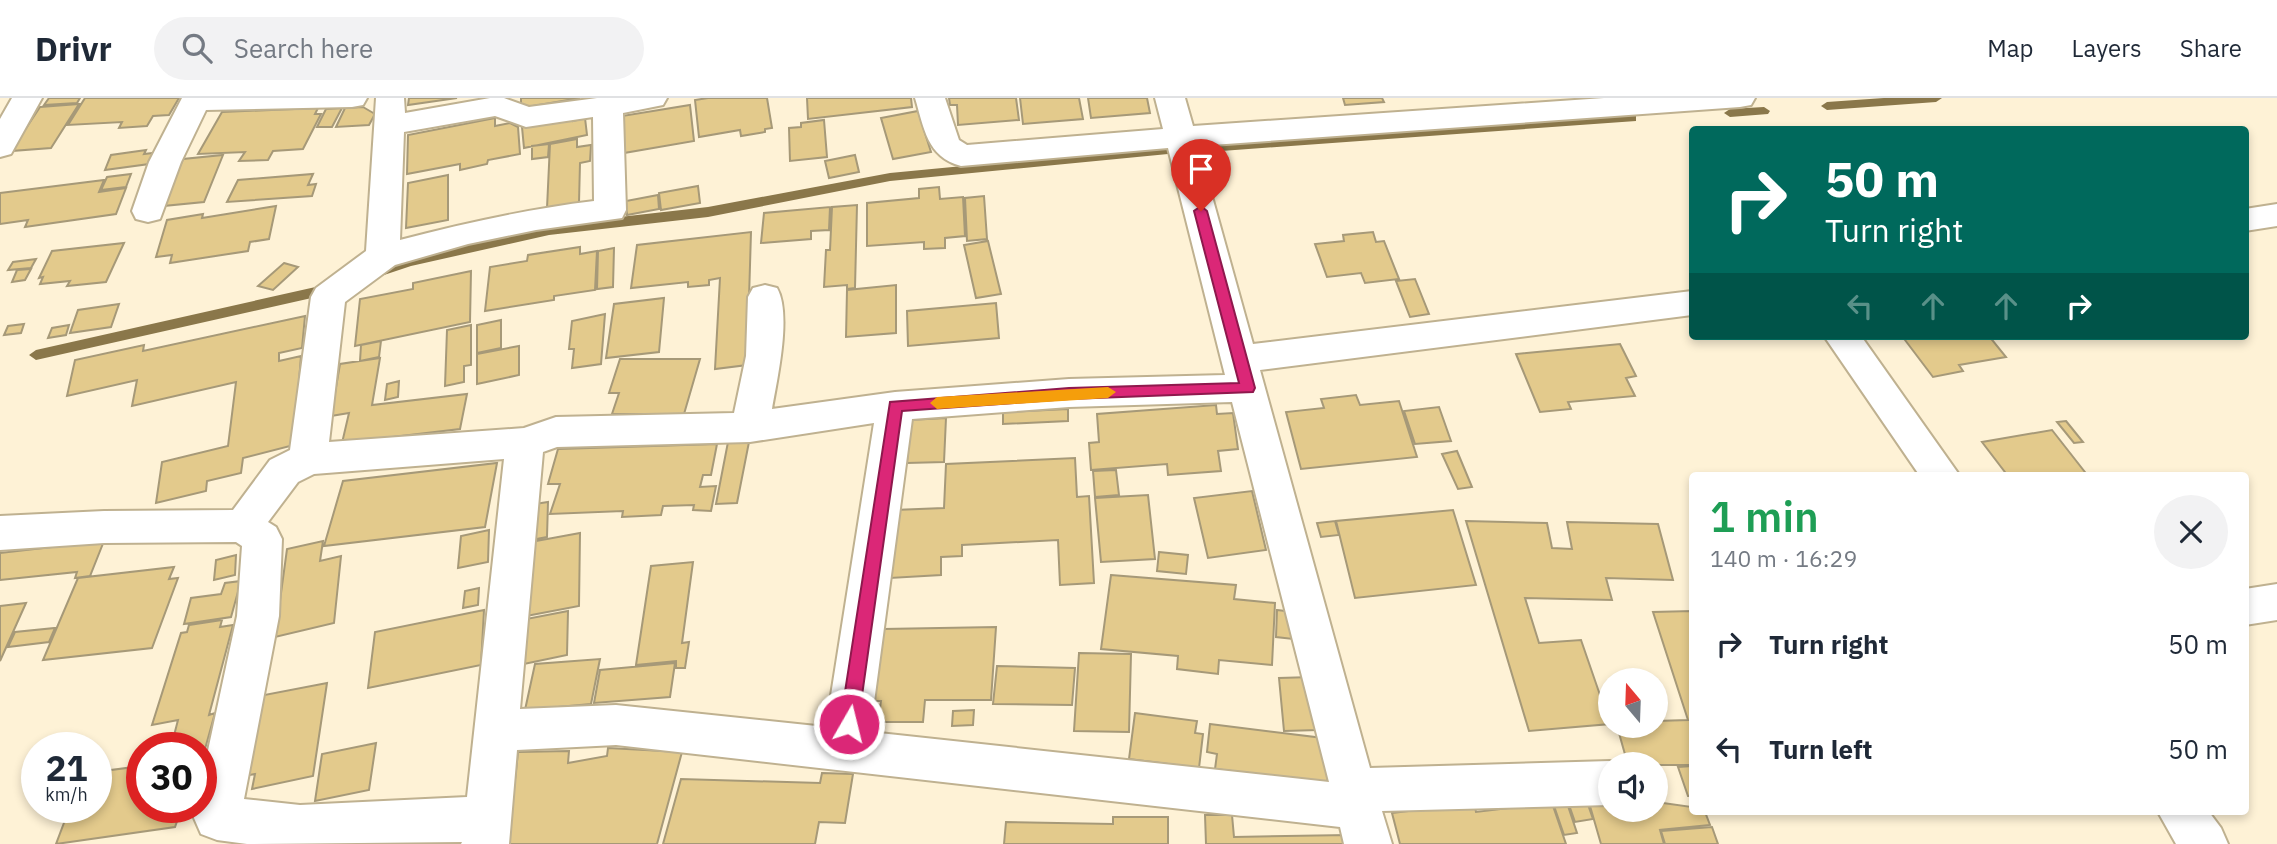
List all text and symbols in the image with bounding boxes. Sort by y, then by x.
search box [154,17,644,80]
text: Drivr [35,27,112,70]
icon: search [178,29,216,67]
text: Search here [234,31,373,65]
text: Map [1987,32,2034,64]
text: Layers [2072,32,2142,64]
text: Share [2180,32,2242,64]
pin [1171,139,1231,211]
text: 50 m [1825,147,1939,210]
icon: arrive [1182,150,1220,188]
icon: right [1710,154,1801,245]
text: Turn right [1825,209,1963,251]
icon: left [1841,287,1879,325]
icon: ahead [1914,287,1952,325]
icon: ahead [1987,287,2025,325]
icon: right [2060,287,2098,325]
text: 1 min [1710,489,1819,544]
button: close [2154,495,2228,569]
text: 140 m · 16:29 [1710,543,1857,573]
icon: right [1710,625,1748,663]
text: Turn right [1769,627,1888,661]
text: 50 m [2168,627,2228,661]
north arrow [1598,668,1668,738]
map controls [1598,668,1668,822]
position arrow [812,687,886,761]
icon: left [1710,730,1748,768]
speed limit sign: 30 [126,732,217,823]
text: Turn left [1769,732,1872,766]
text: 50 m [2168,732,2228,766]
text: 21 [45,745,88,791]
button: sound [1598,752,1668,822]
text: km/h [45,783,88,806]

